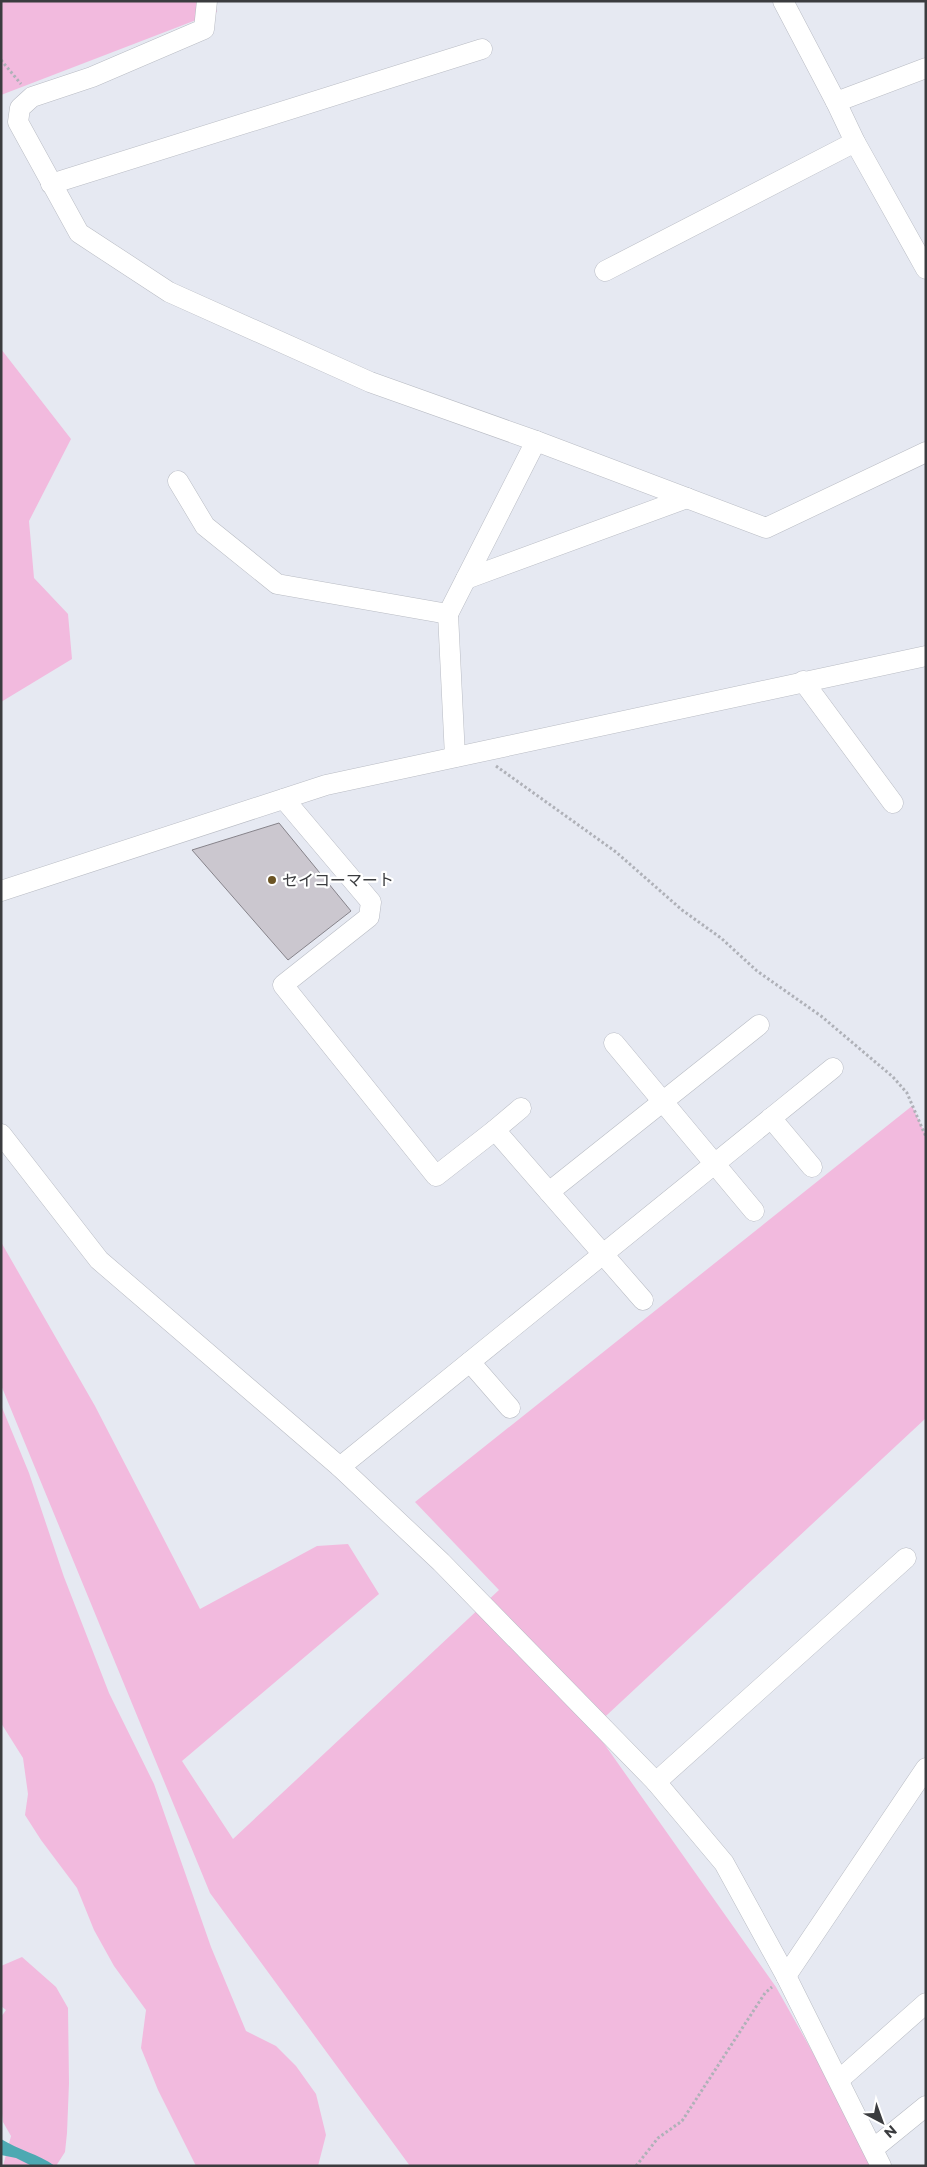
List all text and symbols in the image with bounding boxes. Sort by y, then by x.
place label: セイコーマート [282,871,394,890]
marker: セイコーマート [266,874,278,886]
north arrow [857,2097,907,2147]
text: N [880,2121,901,2142]

